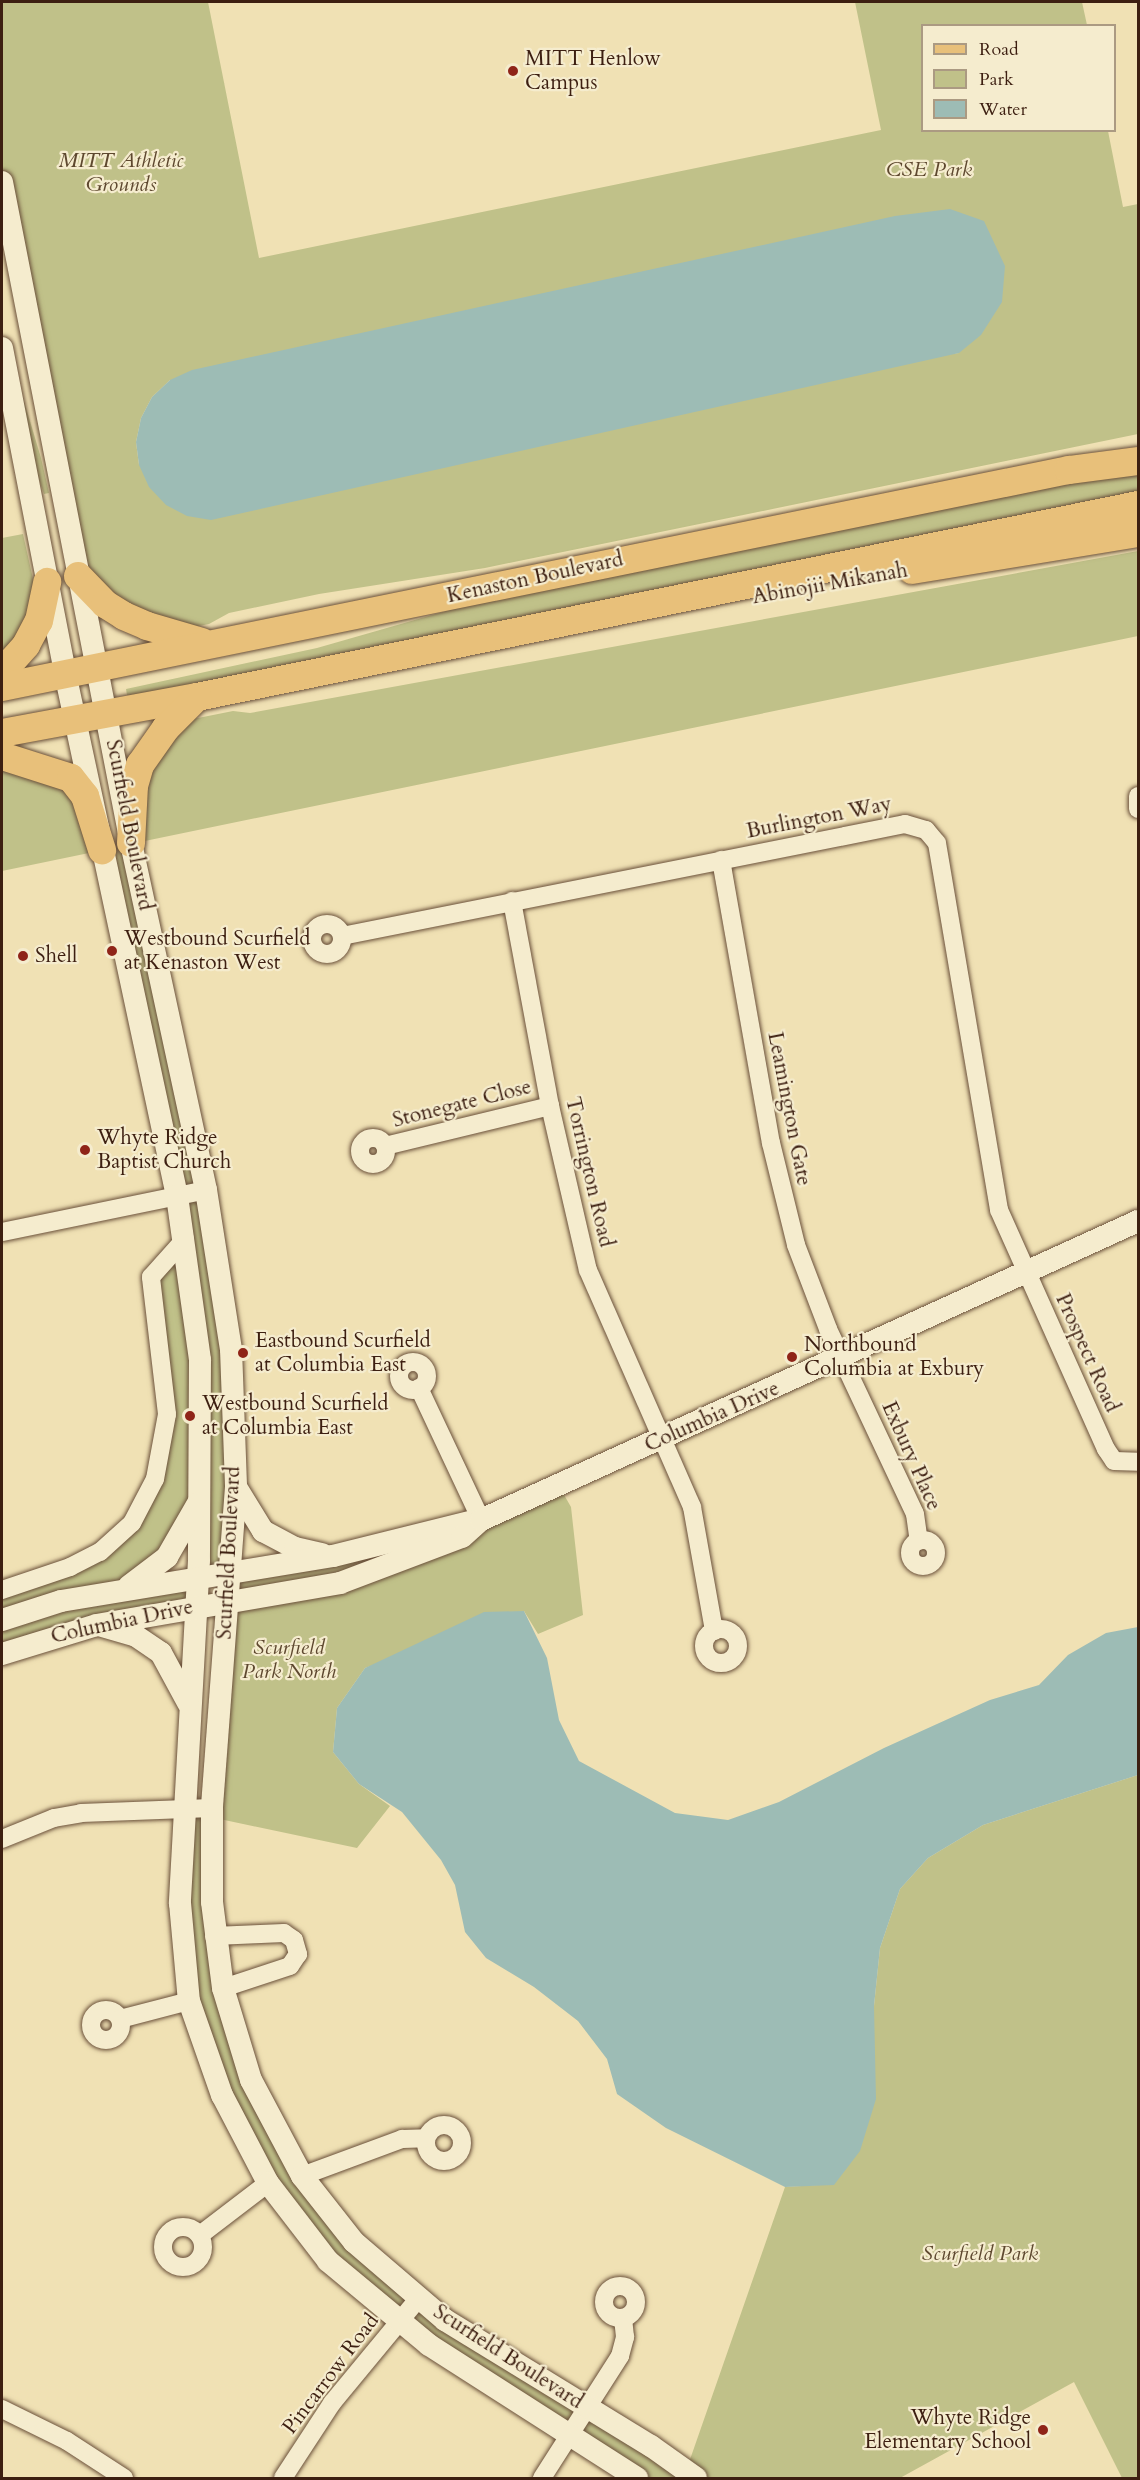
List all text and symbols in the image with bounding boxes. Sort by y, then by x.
legend [921,24,1116,132]
text: Road [979,37,1019,62]
place label: MITT Henlow Campus [525,46,661,96]
marker: MITT Henlow Campus [506,64,520,78]
text: Park [979,67,1014,92]
text: Water [979,97,1027,122]
park label: MITT Athletic Grounds [59,148,183,198]
park label: CSE Park [886,157,972,183]
street label: Kenaston Boulevard [445,547,625,609]
street label: Abinojii Mikanah [750,558,910,610]
street label: Scurfield Boulevard [100,738,158,912]
street label: Burlington Way [744,792,894,844]
place label: Westbound Scurfield at Kenaston West [124,926,310,976]
place label: Shell [35,943,77,969]
marker: Westbound Scurfield at Kenaston West [105,944,119,958]
marker: Shell [16,949,30,963]
street label: Leamington Gate [762,1030,816,1188]
street label: Stonegate Close [390,1075,534,1133]
street label: Torrington Road [559,1094,619,1250]
place label: Whyte Ridge Baptist Church [97,1125,231,1175]
marker: Whyte Ridge Baptist Church [78,1143,92,1157]
street label: Prospect Road [1050,1290,1124,1416]
place label: Eastbound Scurfield at Columbia East [255,1328,431,1378]
place label: Northbound Columbia at Exbury [804,1332,984,1382]
marker: Eastbound Scurfield at Columbia East [236,1346,250,1360]
marker: Northbound Columbia at Exbury [785,1350,799,1364]
street label: Columbia Drive [641,1376,783,1458]
place label: Westbound Scurfield at Columbia East [202,1391,388,1441]
street label: Exbury Place [876,1398,946,1514]
marker: Westbound Scurfield at Columbia East [183,1409,197,1423]
street label: Scurfield Boulevard [212,1466,246,1640]
street label: Columbia Drive [49,1595,195,1649]
park label: Scurfield Park North [242,1635,336,1685]
park label: Scurfield Park [922,2241,1038,2267]
street label: Scurfield Boulevard [428,2299,588,2415]
street label: Pincarrow Road [278,2309,384,2439]
place label: Whyte Ridge Elementary School [864,2405,1031,2455]
marker: Whyte Ridge Elementary School [1036,2423,1050,2437]

